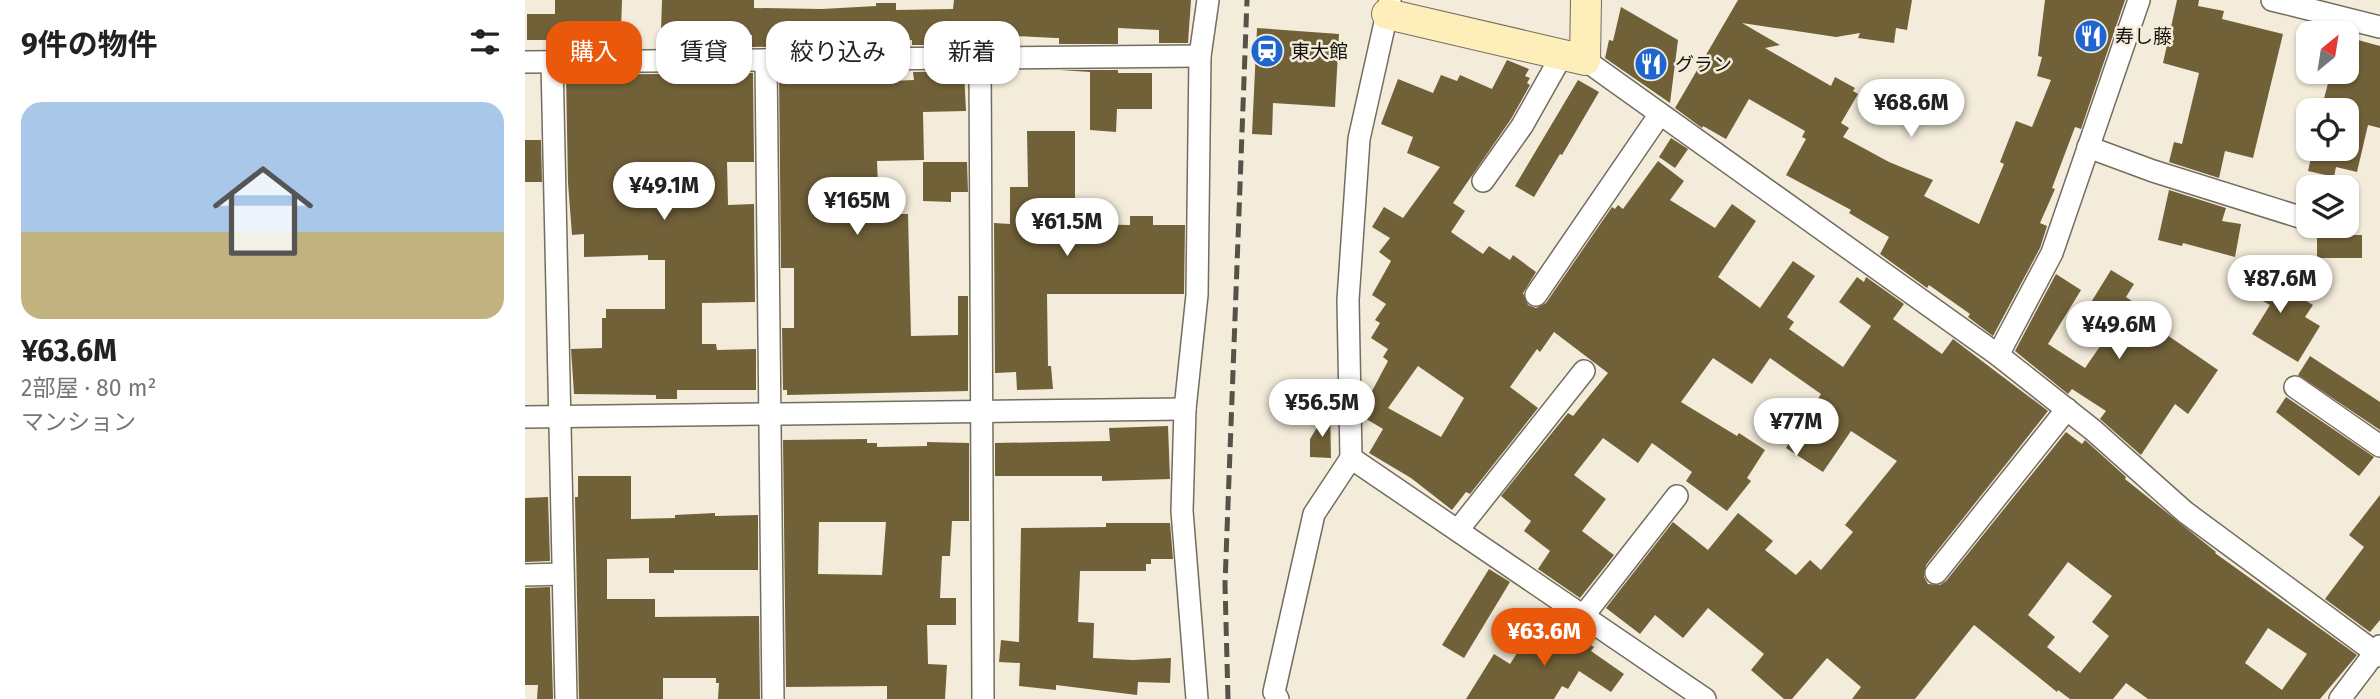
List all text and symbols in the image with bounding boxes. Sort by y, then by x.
restaurant icon: 寿し藤 [2072,17,2110,55]
chip: 購入 [546,21,642,84]
chip: 賃貸 [656,21,752,84]
chip: 絞り込み [766,21,910,84]
chip: 新着 [924,21,1020,84]
north arrow [2296,21,2359,84]
map controls [2296,21,2359,238]
icon: filters [466,23,504,61]
place label: 寿し藤 [2115,25,2172,48]
text: 9件の物件 [21,27,158,63]
station icon: 東大館 [1248,32,1286,70]
place label: 東大館 [1291,40,1348,63]
restaurant icon: グラン [1632,45,1670,83]
place label: グラン [1675,53,1732,76]
pin: ¥68.6M [1854,80,1968,139]
text: ¥68.6M [1873,88,1949,116]
button: locate [2296,98,2359,161]
icon: home [200,148,326,274]
pin: ¥49.1M [607,162,721,222]
text: ¥49.1M [629,171,699,199]
button: layers [2296,175,2359,238]
pin: ¥165M [808,177,906,237]
text: ¥165M [824,186,890,214]
pin: ¥61.5M [1010,198,1124,258]
text: ¥61.5M [1032,207,1102,235]
pin: ¥87.6M [2223,256,2337,315]
text: ¥87.6M [2244,264,2316,292]
pin: ¥49.6M [2062,302,2176,361]
text: ¥49.6M [2082,310,2156,338]
text: ¥63.6M [21,333,117,369]
text: 2部屋 · 80 m² [21,374,157,402]
pin: ¥56.5M [1265,380,1379,439]
text: ¥56.5M [1285,388,1359,416]
pin: ¥77M [1755,398,1837,458]
text: ¥77M [1770,407,1822,435]
text: マンション [21,408,136,436]
pin: ¥63.6M [1487,608,1601,668]
text: ¥63.6M [1507,617,1581,645]

